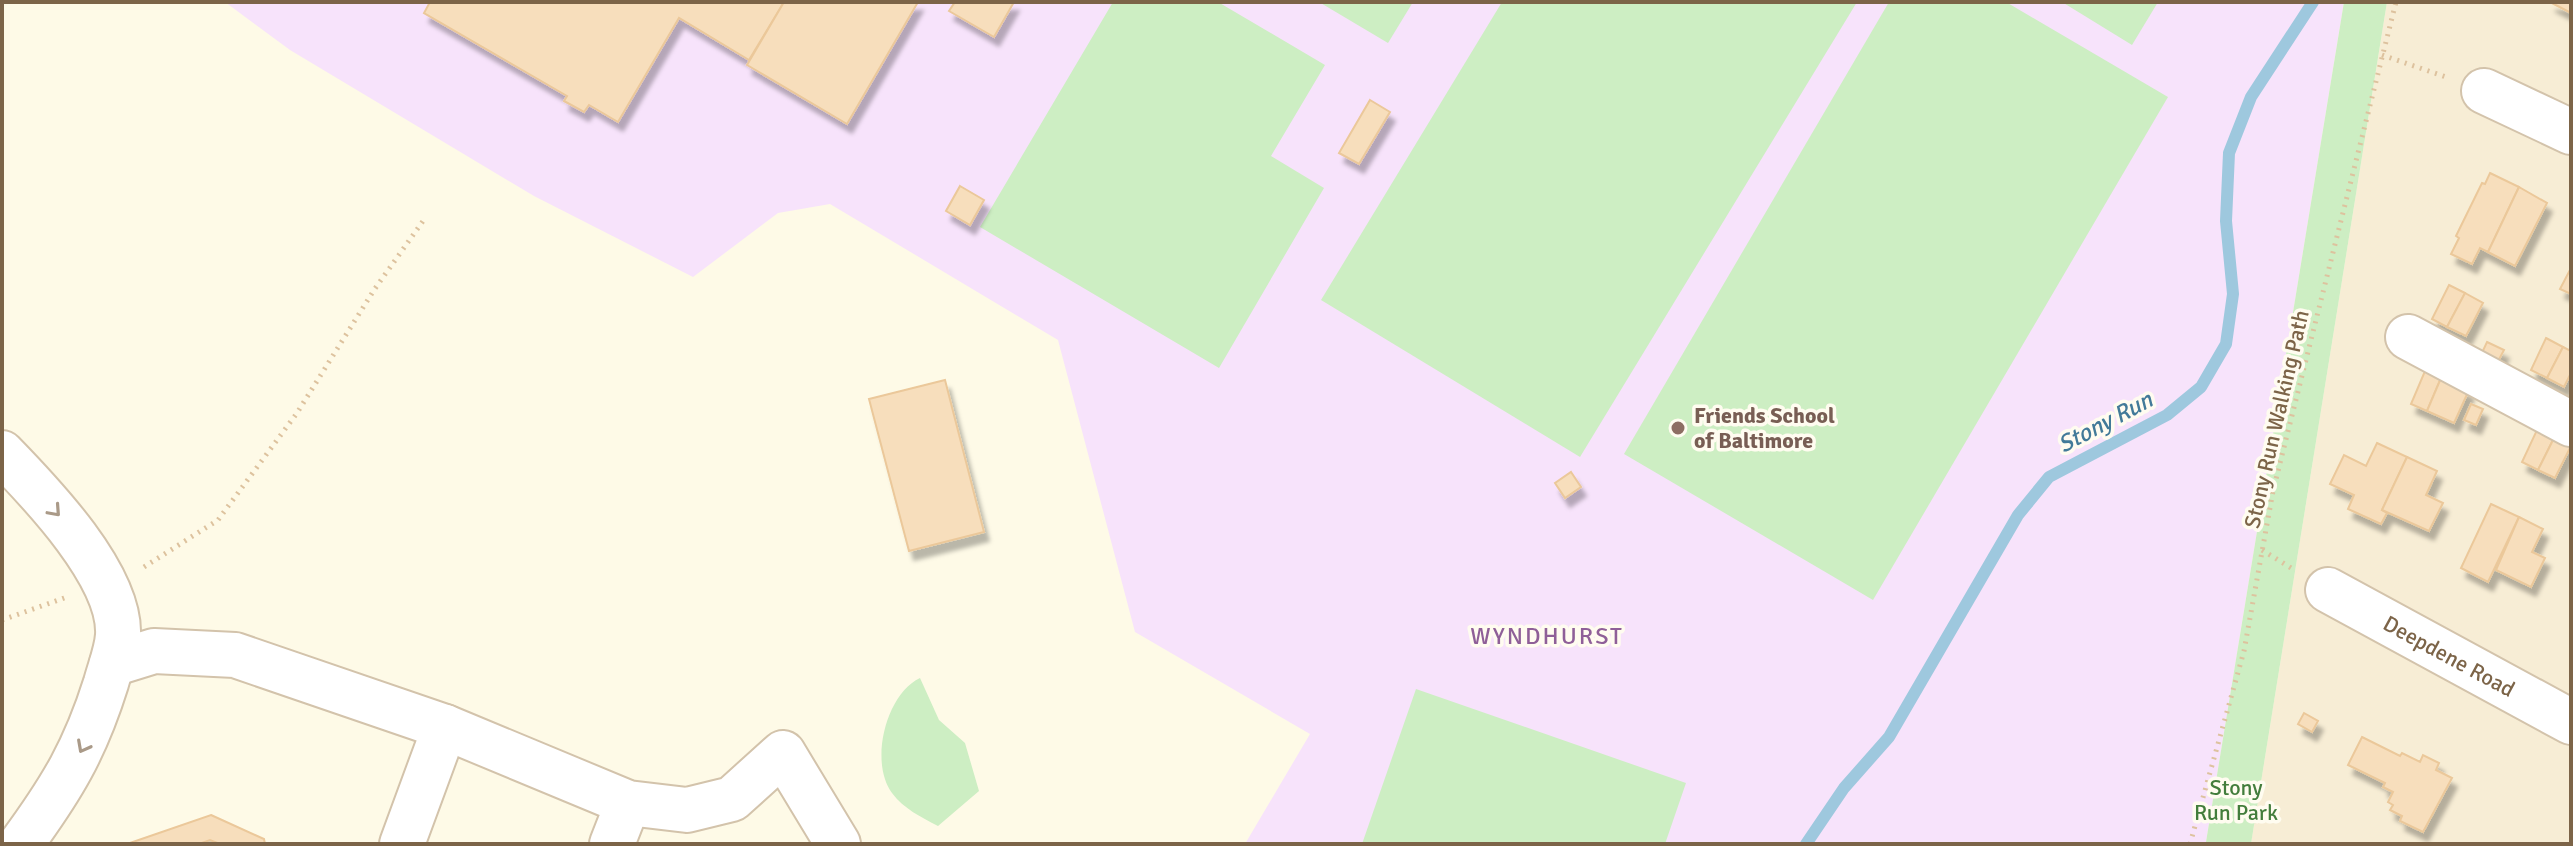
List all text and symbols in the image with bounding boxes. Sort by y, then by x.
street label: Stony Run Walking Path [2238,307,2315,531]
water label: Stony Run [2052,384,2158,459]
place label: Friends School of Baltimore [1694,402,1835,454]
marker: Friends School of Baltimore [1669,419,1687,437]
one-way arrow [45,501,59,516]
street label: Deepdene Road [2379,610,2519,703]
district label: WYNDHURST [1470,621,1624,651]
one-way arrow [77,739,93,753]
park label: Stony Run Park [2194,774,2278,826]

